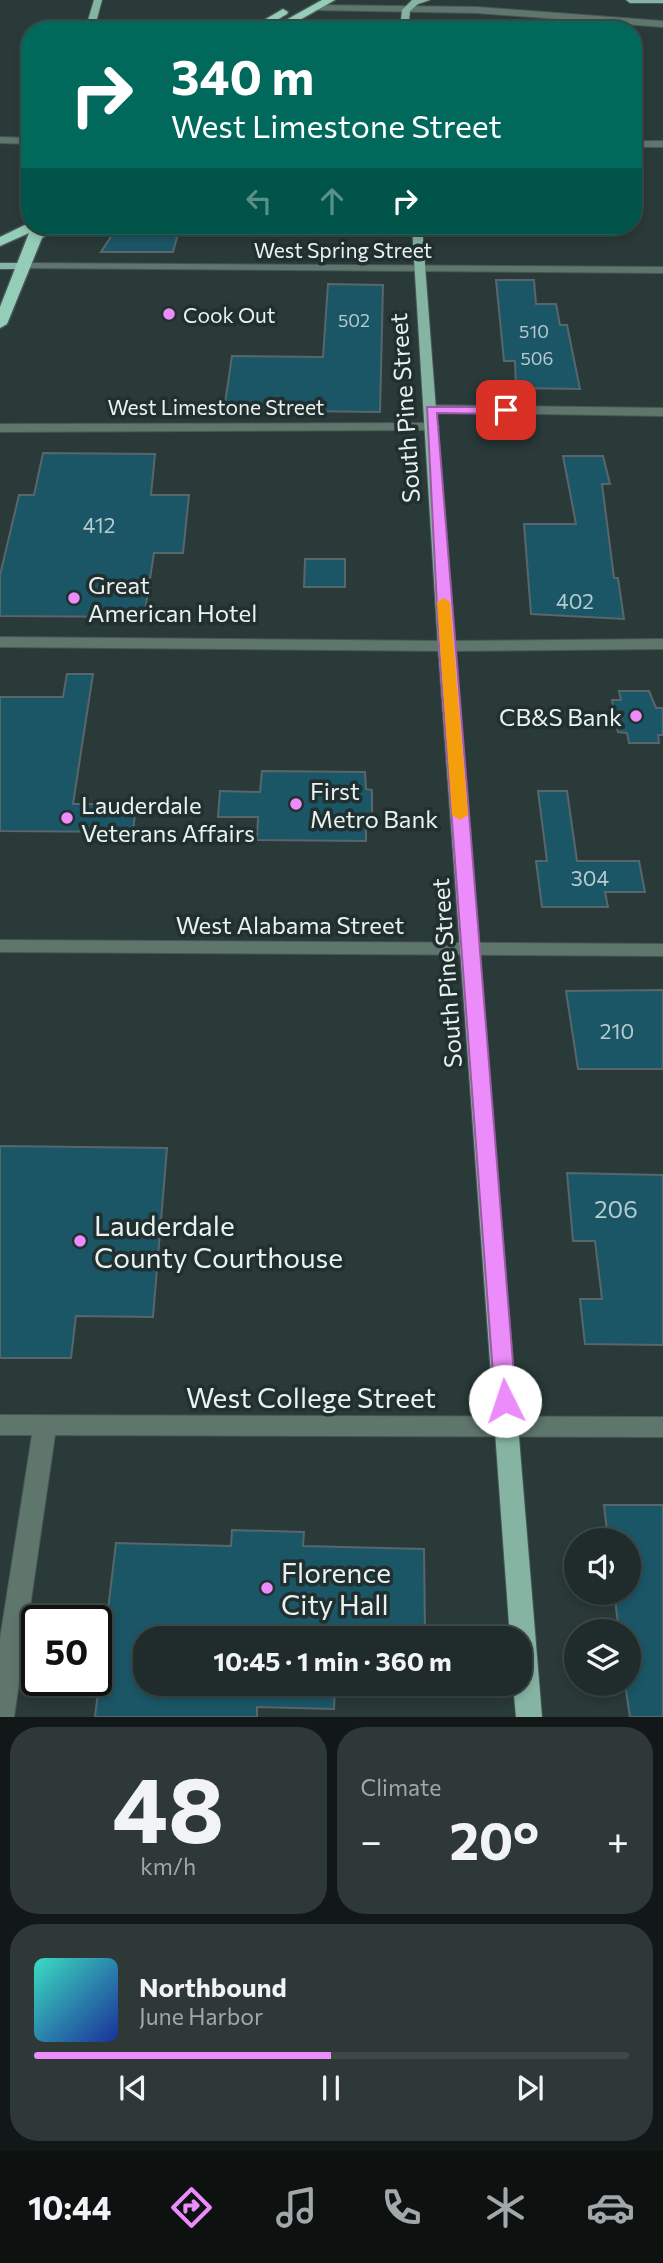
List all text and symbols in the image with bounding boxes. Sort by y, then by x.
text: 340 m [171,45,314,105]
icon: right [56,49,147,140]
text: West Limestone Street [171,105,502,145]
icon: left [240,182,278,220]
icon: ahead [313,182,351,220]
icon: right [386,182,424,220]
street label: West Spring Street [254,237,432,262]
place label: Cook Out [183,302,275,327]
marker: Cook Out [161,306,177,322]
house number: 502 [338,309,370,331]
street label: South Pine Street [383,312,425,504]
house number: 510 [519,320,549,342]
house number: 506 [520,347,554,369]
pin [476,380,536,440]
icon: arrive [487,391,525,429]
street label: West Limestone Street [108,394,324,419]
house number: 412 [83,512,115,537]
place label: Great American Hotel [88,570,257,627]
house number: 402 [556,588,594,613]
marker: Great American Hotel [66,590,82,606]
place label: CB&S Bank [499,702,622,731]
marker: CB&S Bank [628,708,644,724]
place label: First Metro Bank [310,776,438,833]
place label: Lauderdale Veterans Affairs [81,790,255,847]
marker: First Metro Bank [288,796,304,812]
marker: Lauderdale Veterans Affairs [59,810,75,826]
house number: 304 [571,865,610,890]
street label: South Pine Street [425,877,467,1069]
street label: West Alabama Street [176,910,404,939]
house number: 210 [600,1018,634,1043]
house number: 206 [594,1194,638,1223]
place label: Lauderdale County Courthouse [94,1208,343,1274]
marker: Lauderdale County Courthouse [72,1233,88,1249]
position arrow [468,1364,542,1438]
street label: West College Street [186,1380,436,1414]
map controls [564,1528,641,1696]
button: sound [564,1528,641,1605]
place label: Florence City Hall [281,1555,391,1621]
marker: Florence City Hall [259,1580,275,1596]
speed limit sign: 50 [21,1605,112,1696]
button: layers [564,1619,641,1696]
text: 10:45 · 1 min · 360 m [213,1645,452,1676]
text: 48 [112,1750,224,1862]
text: Climate [361,1773,442,1801]
text: 20° [449,1807,539,1871]
text: − [361,1816,382,1863]
text: + [607,1816,629,1863]
text: km/h [140,1852,196,1880]
text: Northbound [139,1971,287,2002]
text: June Harbor [139,2002,263,2030]
icon: previous [114,2069,152,2107]
icon: pause [312,2069,350,2107]
icon: next [511,2069,549,2107]
icon: directions [167,2183,216,2232]
icon: music [272,2183,321,2232]
icon: phone [377,2183,426,2232]
icon: climate [481,2183,530,2232]
icon: car [586,2183,635,2232]
text: 10:44 [28,2187,111,2227]

